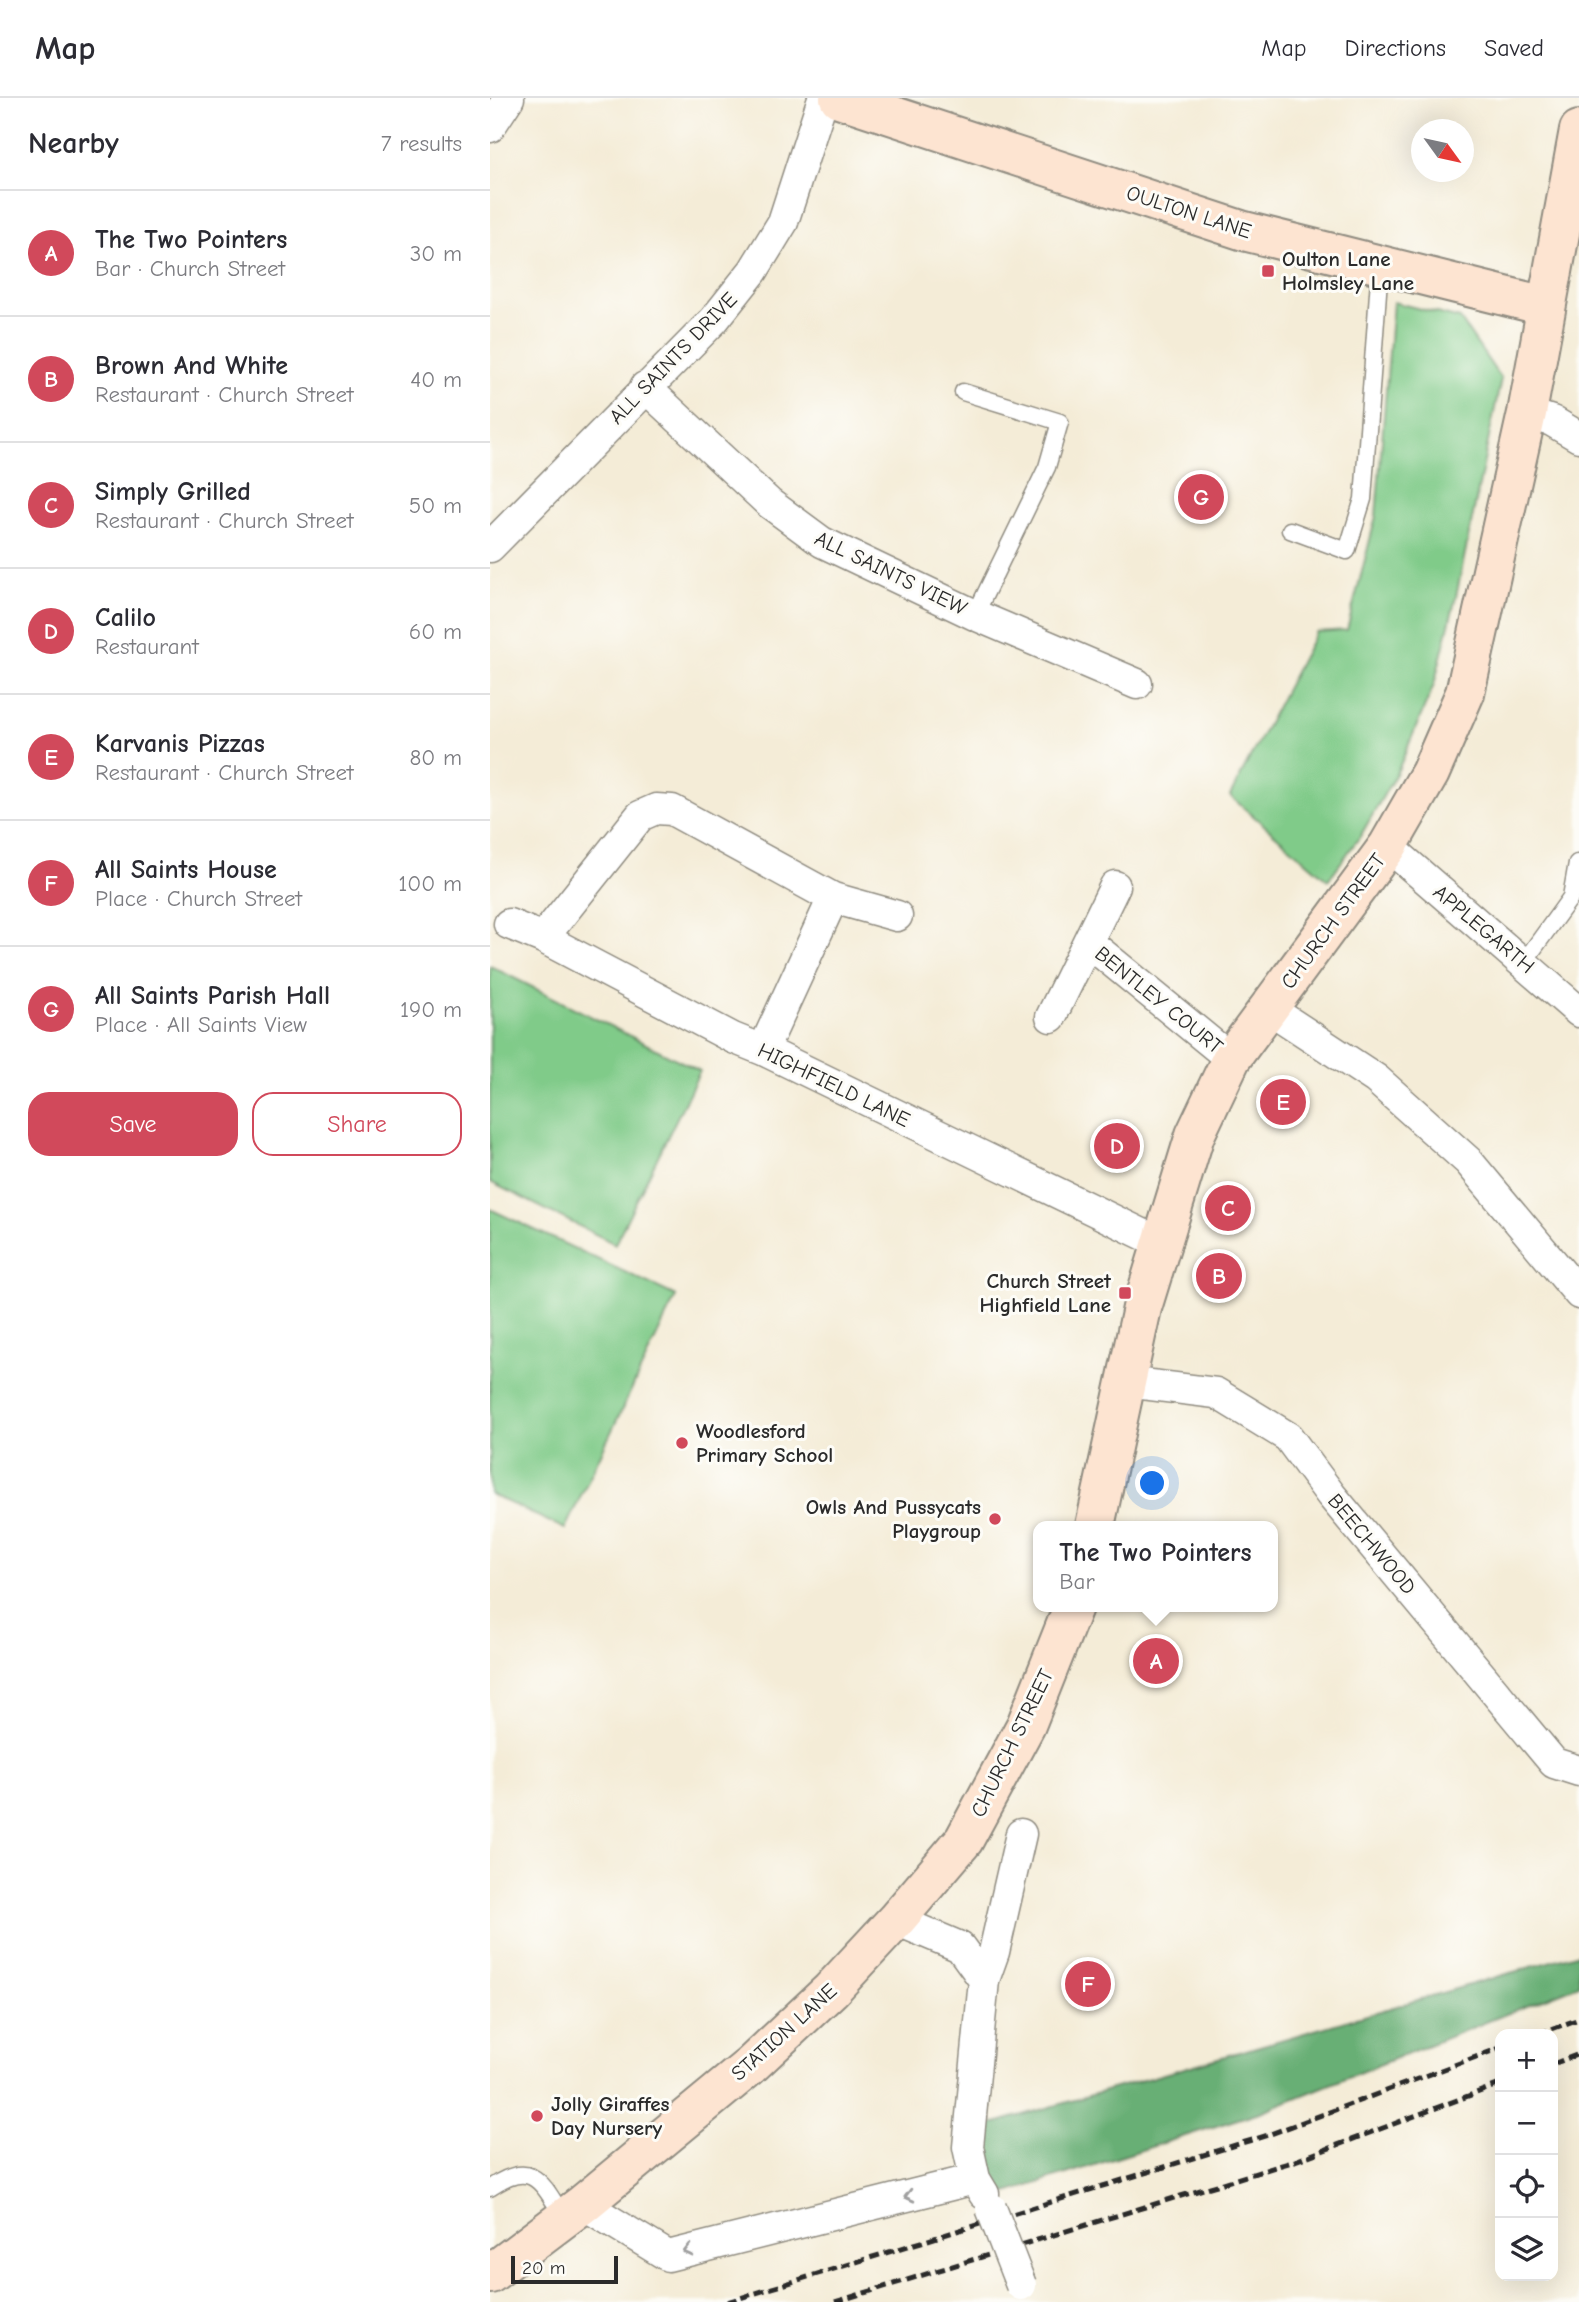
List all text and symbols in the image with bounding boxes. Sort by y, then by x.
text: Map [35,29,96,67]
text: Map [1261,34,1307,62]
text: Directions [1345,34,1446,62]
text: Saved [1484,34,1544,62]
north arrow [1411,119,1474,182]
text: Nearby [28,126,119,161]
text: 7 results [381,130,462,157]
street label: OULTON LANE [1124,181,1254,243]
text: The Two Pointers [95,225,287,255]
text: A [45,240,57,267]
text: 30 m [410,240,462,267]
place label: Oulton Lane Holmsley Lane [1282,247,1414,295]
text: Bar · Church Street [95,255,285,282]
marker: Oulton Lane Holmsley Lane [1260,263,1276,279]
street label: ALL SAINTS DRIVE [604,287,742,429]
text: Brown And White [95,351,288,381]
text: B [44,366,58,393]
text: 40 m [410,366,462,393]
text: Restaurant · Church Street [95,381,354,408]
pin: G [1178,471,1224,523]
text: Simply Grilled [95,477,251,507]
text: C [44,492,58,519]
text: 50 m [409,492,462,519]
text: Restaurant · Church Street [95,507,354,534]
street label: ALL SAINTS VIEW [811,526,972,621]
text: Calilo [95,603,156,633]
text: D [44,618,58,645]
text: 60 m [409,618,462,645]
text: Restaurant [95,633,199,660]
text: Karvanis Pizzas [95,729,265,759]
text: E [44,744,58,771]
text: 80 m [409,744,462,771]
text: Restaurant · Church Street [95,759,354,786]
street label: CHURCH STREET [1276,849,1390,993]
text: All Saints House [95,855,277,885]
text: F [44,870,58,897]
text: 100 m [398,870,462,897]
street label: APPLEGARTH [1429,880,1539,978]
text: Place · Church Street [95,885,302,912]
street label: BENTLEY COURT [1090,941,1228,1059]
text: All Saints Parish Hall [95,981,330,1011]
text: G [43,996,59,1023]
text: 190 m [400,996,462,1023]
text: Place · All Saints View [95,1011,307,1038]
street label: HIGHFIELD LANE [754,1038,914,1132]
pin: E [1260,1076,1306,1128]
button: Save [28,1092,238,1156]
button: Share [252,1092,462,1156]
pin: D [1094,1120,1140,1172]
pin: C [1205,1182,1251,1234]
pin: B [1196,1250,1242,1302]
place label: Church Street Highfield Lane [980,1269,1112,1317]
marker: Church Street Highfield Lane [1117,1285,1133,1301]
place label: Woodlesford Primary School [696,1419,833,1467]
marker: Woodlesford Primary School [674,1435,690,1451]
your location [1135,1466,1169,1500]
street label: BEECHWOOD [1323,1489,1421,1599]
place label: Owls And Pussycats Playgroup [806,1495,981,1543]
marker: Owls And Pussycats Playgroup [987,1511,1003,1527]
popup [1033,1521,1278,1612]
text: The Two Pointers [1059,1538,1252,1568]
text: Bar [1059,1568,1095,1595]
pin: A [1133,1635,1179,1687]
street label: CHURCH STREET [966,1665,1058,1821]
pin: F [1065,1958,1111,2010]
street label: STATION LANE [726,1978,842,2086]
map controls [1495,2029,1558,2281]
button: + [1495,2029,1558,2092]
place label: Jolly Giraffes Day Nursery [551,2092,670,2140]
button: − [1495,2092,1558,2155]
marker: Jolly Giraffes Day Nursery [529,2108,545,2124]
button: locate [1495,2155,1558,2218]
one-way arrow [903,2188,915,2202]
button: layers [1495,2218,1558,2281]
one-way arrow [682,2243,694,2257]
scale bar [511,2253,618,2285]
text: 20 m [522,2257,566,2279]

